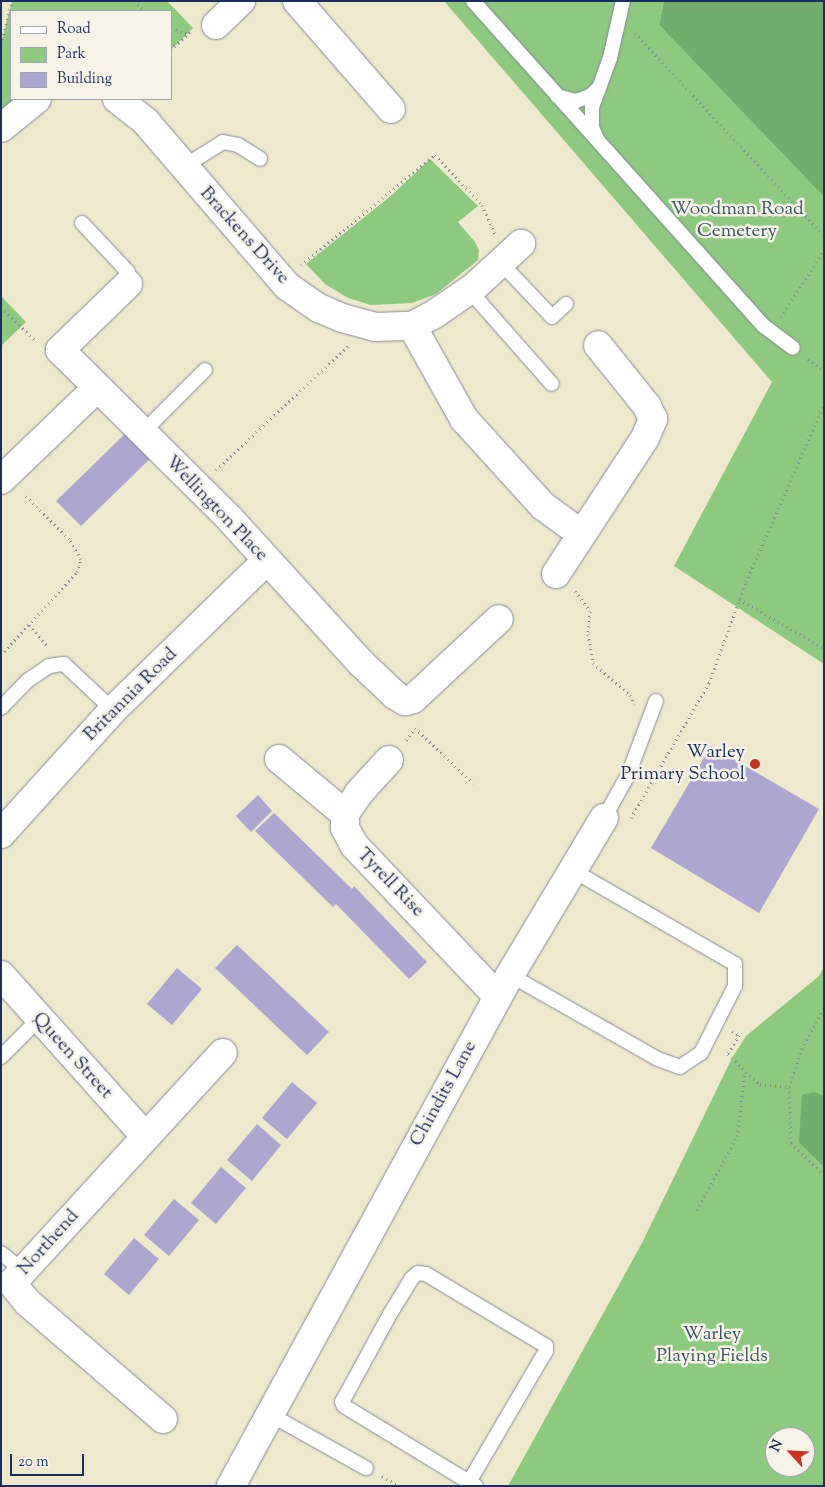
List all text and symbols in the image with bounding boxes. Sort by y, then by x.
legend [10,10,172,100]
text: Road [57,19,91,40]
text: Park [57,44,86,65]
text: Building [57,69,112,90]
street label: Brackens Drive [194,183,294,289]
park label: Woodman Road Cemetery [670,199,804,243]
street label: Wellington Place [160,451,272,567]
street label: Britannia Road [79,643,183,747]
place label: Warley Primary School [620,742,745,786]
marker: Warley Primary School [749,758,761,770]
street label: Tyrell Rise [352,844,428,922]
street label: Queen Street [27,1008,117,1104]
street label: Chindits Lane [406,1037,482,1151]
street label: Northend [14,1205,84,1281]
park label: Warley Playing Fields [656,1324,768,1368]
north arrow [765,1427,815,1477]
text: N [766,1437,789,1455]
scale bar [12,1444,86,1476]
text: 20 m [18,1452,49,1473]

